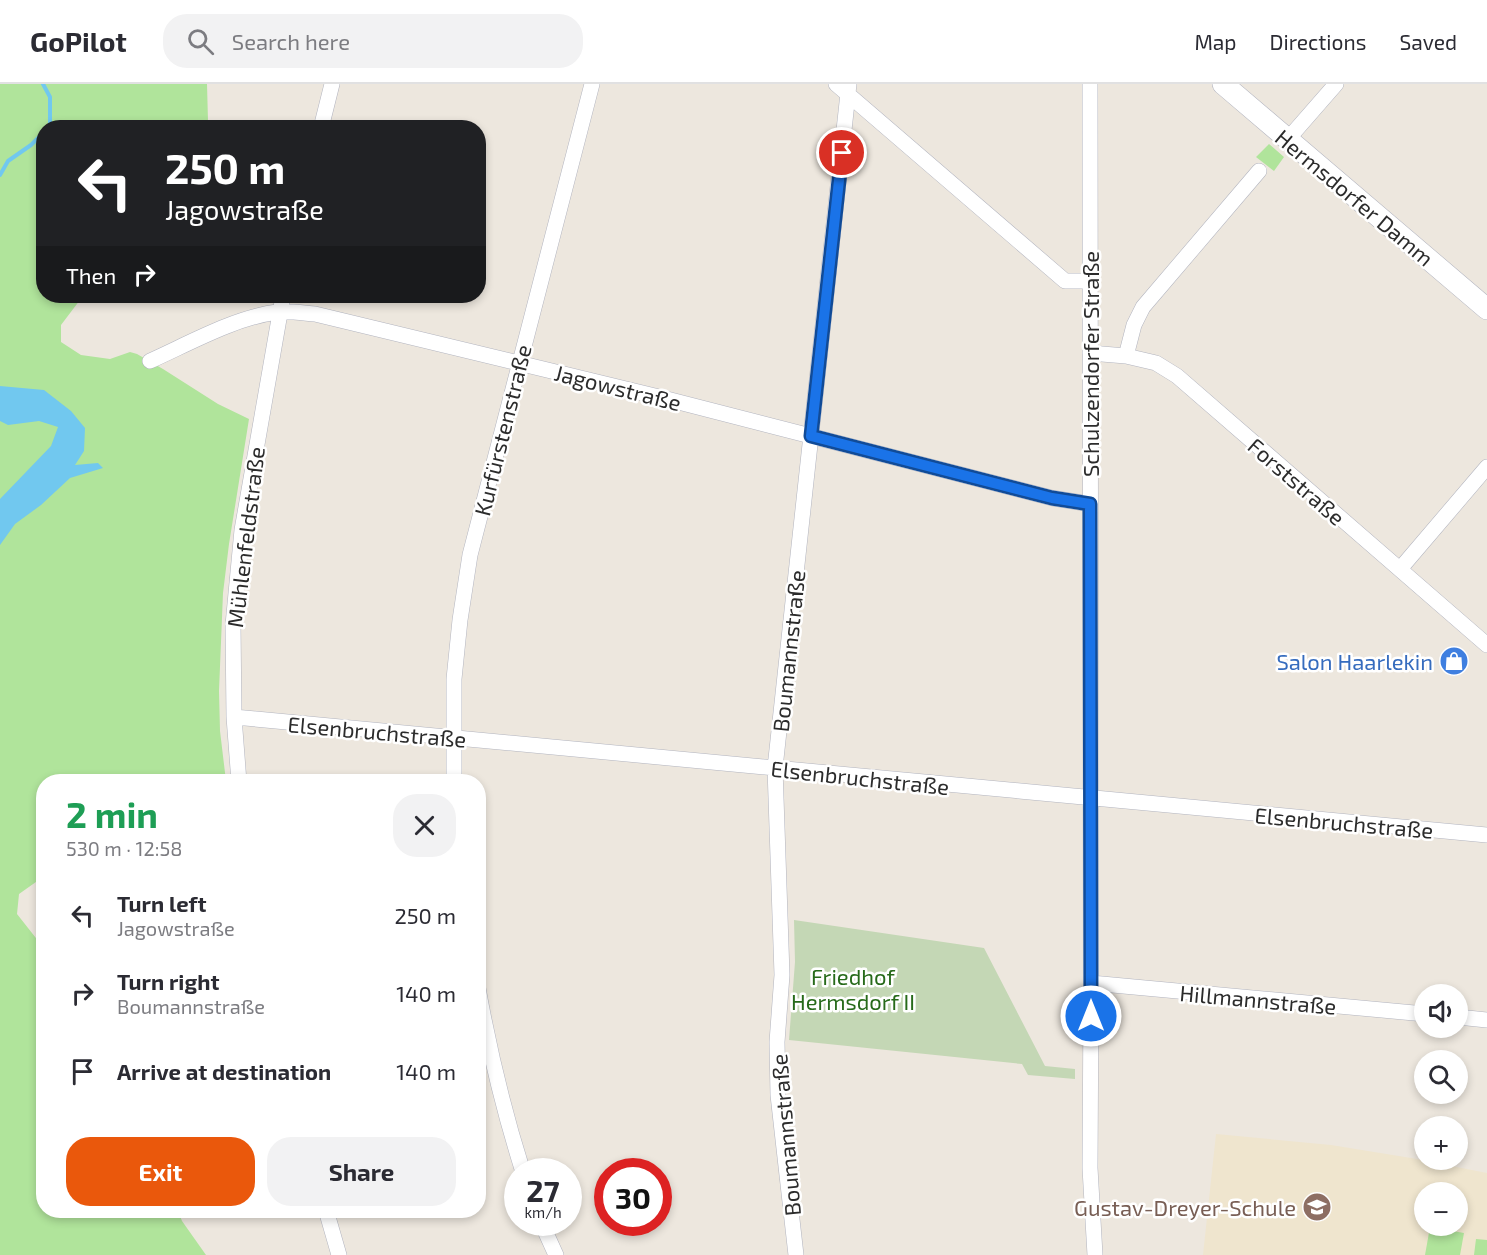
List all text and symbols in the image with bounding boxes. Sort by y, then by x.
search box [163,14,583,68]
text: GoPilot [30,24,127,58]
icon: search [184,25,217,58]
text: Search here [232,28,350,54]
text: Map [1194,29,1237,54]
text: Directions [1270,29,1366,54]
text: Saved [1399,29,1457,54]
street label: Hermsdorfer Damm [1271,123,1439,271]
pin [816,127,867,178]
icon: arrive [825,136,858,169]
text: 250 m [165,142,285,192]
icon: left [66,144,144,222]
text: Jagowstraße [165,193,324,225]
street label: Schulzendorfer Straße [1077,251,1103,477]
icon: right [128,258,161,291]
text: Then [66,262,116,288]
street label: Kurfürstenstraße [468,342,536,518]
street label: Jagowstraße [552,359,684,415]
street label: Forststraße [1243,432,1351,530]
street label: Mühlenfeldstraße [221,445,269,629]
street label: Boumannstraße [767,569,809,733]
shop icon: Salon Haarlekin [1438,645,1470,677]
place label: Salon Haarlekin [1276,648,1433,674]
street label: Elsenbruchstraße [287,710,467,752]
street label: Elsenbruchstraße [770,755,950,799]
text: 2 min [66,792,158,835]
button: close [393,794,456,857]
street label: Elsenbruchstraße [1254,801,1434,843]
text: 530 m · 12:58 [66,836,182,860]
text: Turn left [117,890,206,916]
icon: left [66,899,99,932]
text: 250 m [394,902,456,928]
text: Jagowstraße [117,916,235,940]
park label: Friedhof Hermsdorf II [791,963,915,1014]
text: Turn right [117,968,219,994]
icon: right [66,977,99,1010]
street label: Hillmannstraße [1179,979,1337,1019]
text: 140 m [396,980,456,1006]
position arrow [1059,984,1123,1048]
map controls [1414,984,1468,1236]
button: sound [1414,984,1468,1038]
text: Boumannstraße [117,994,265,1018]
button: search [1414,1050,1468,1104]
street label: Boumannstraße [765,1053,805,1217]
icon: arrive [66,1055,99,1088]
text: Arrive at destination [117,1058,331,1084]
text: 140 m [396,1058,456,1084]
button: + [1414,1116,1468,1170]
button: Exit [66,1137,255,1206]
button: Share [267,1137,456,1206]
speed limit sign: 30 [594,1158,672,1236]
text: 27 [526,1172,560,1208]
button: − [1414,1182,1468,1236]
school or university icon: Gustav-Dreyer-Schule [1301,1191,1333,1223]
place label: Gustav-Dreyer-Schule [1074,1194,1296,1220]
text: km/h [524,1203,562,1221]

